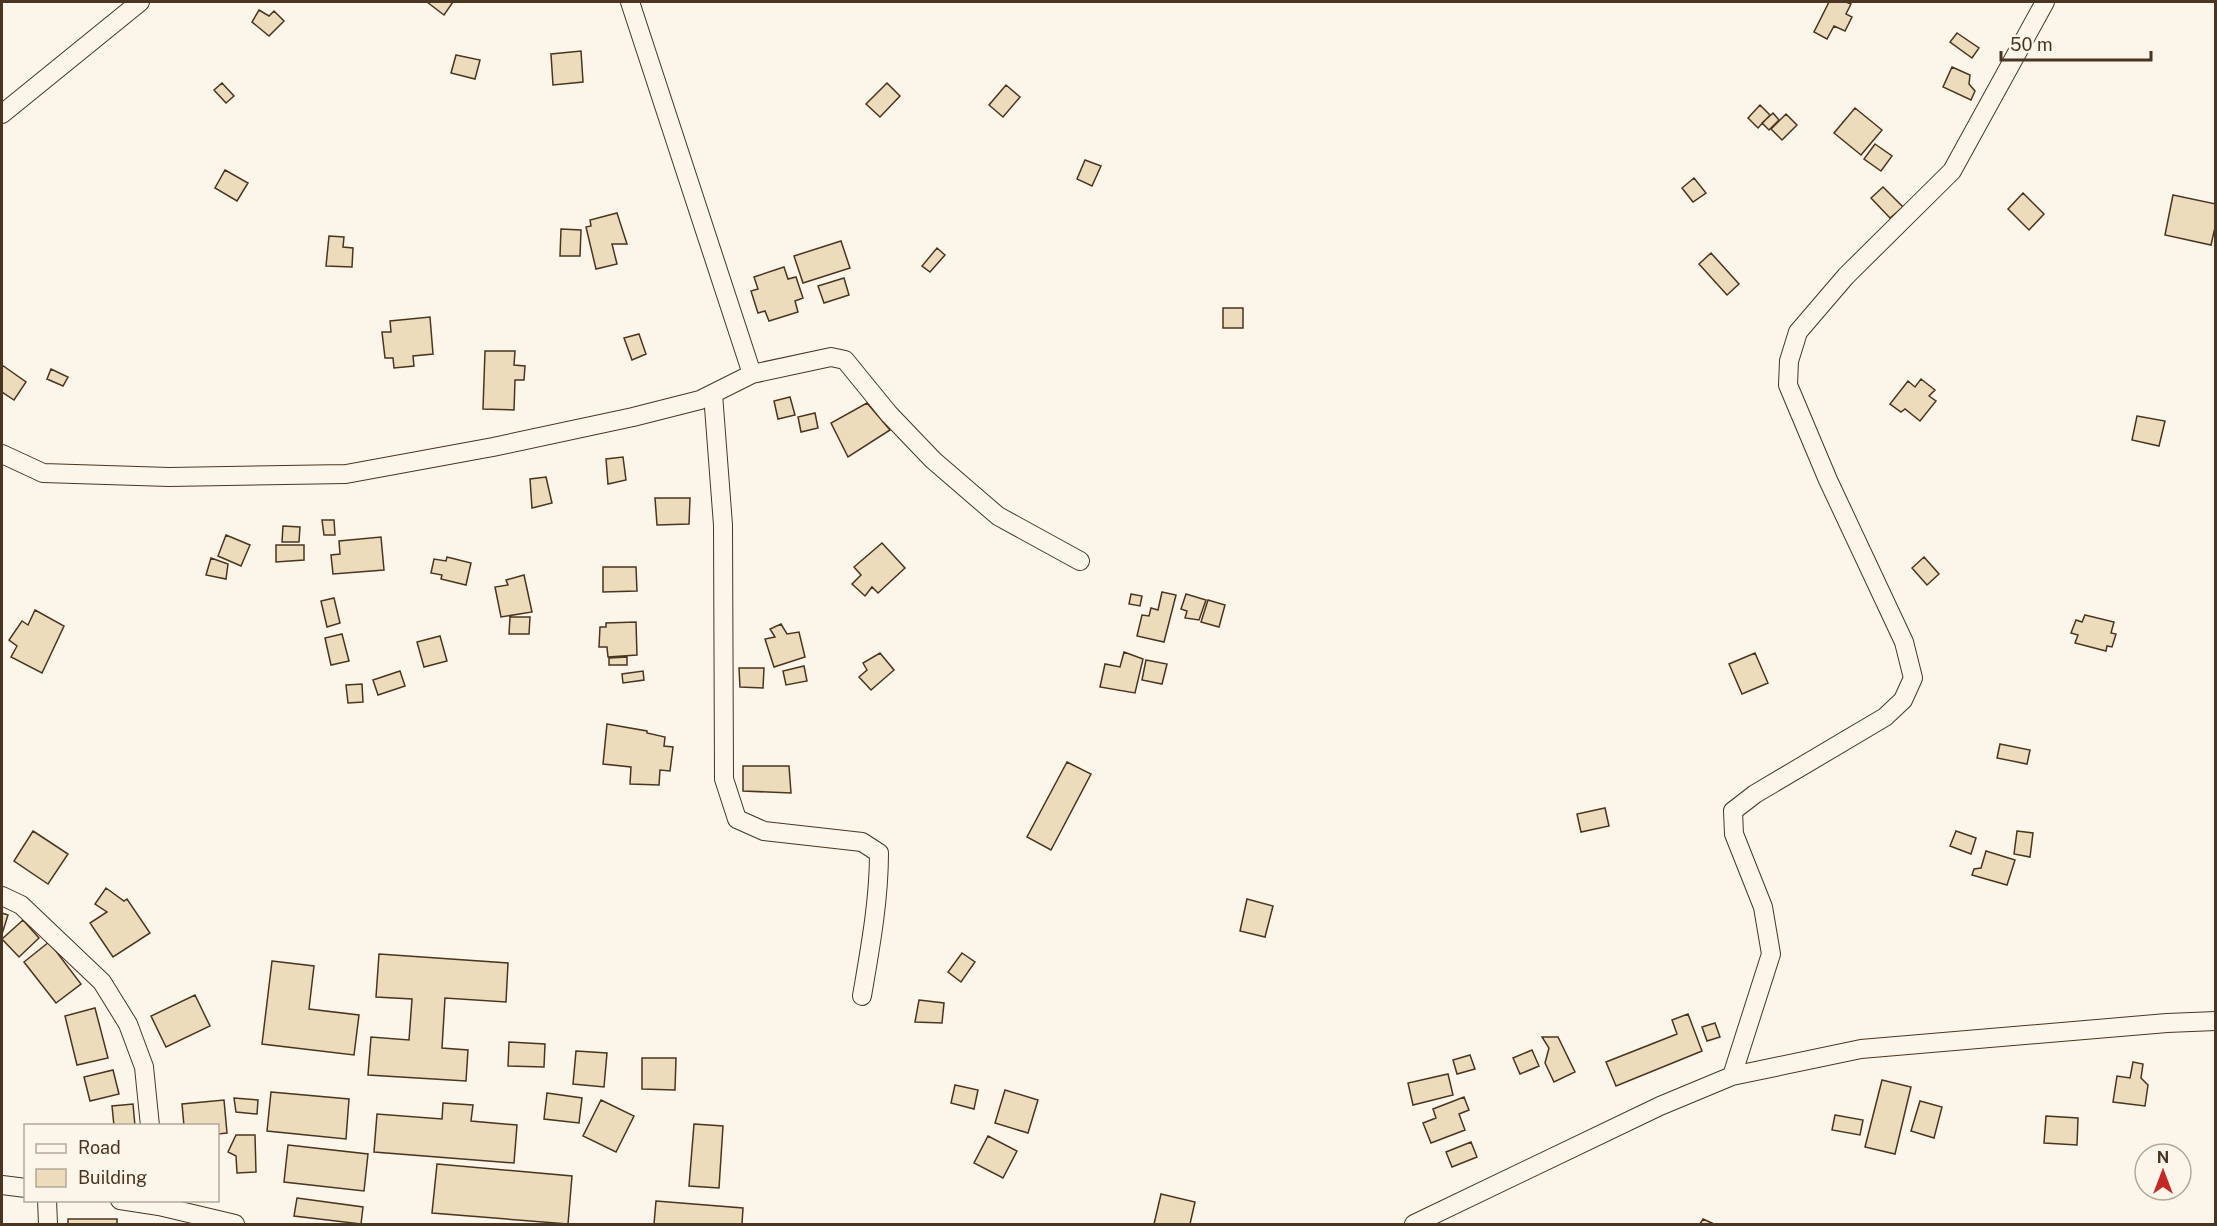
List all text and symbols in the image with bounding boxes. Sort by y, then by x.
scale bar [2001,24,2151,62]
text: 50 m [2010,34,2053,55]
legend [24,1124,219,1202]
text: Road [78,1137,121,1158]
north arrow [2133,1142,2193,1202]
text: N [2157,1148,2169,1167]
text: Building [78,1167,147,1188]

